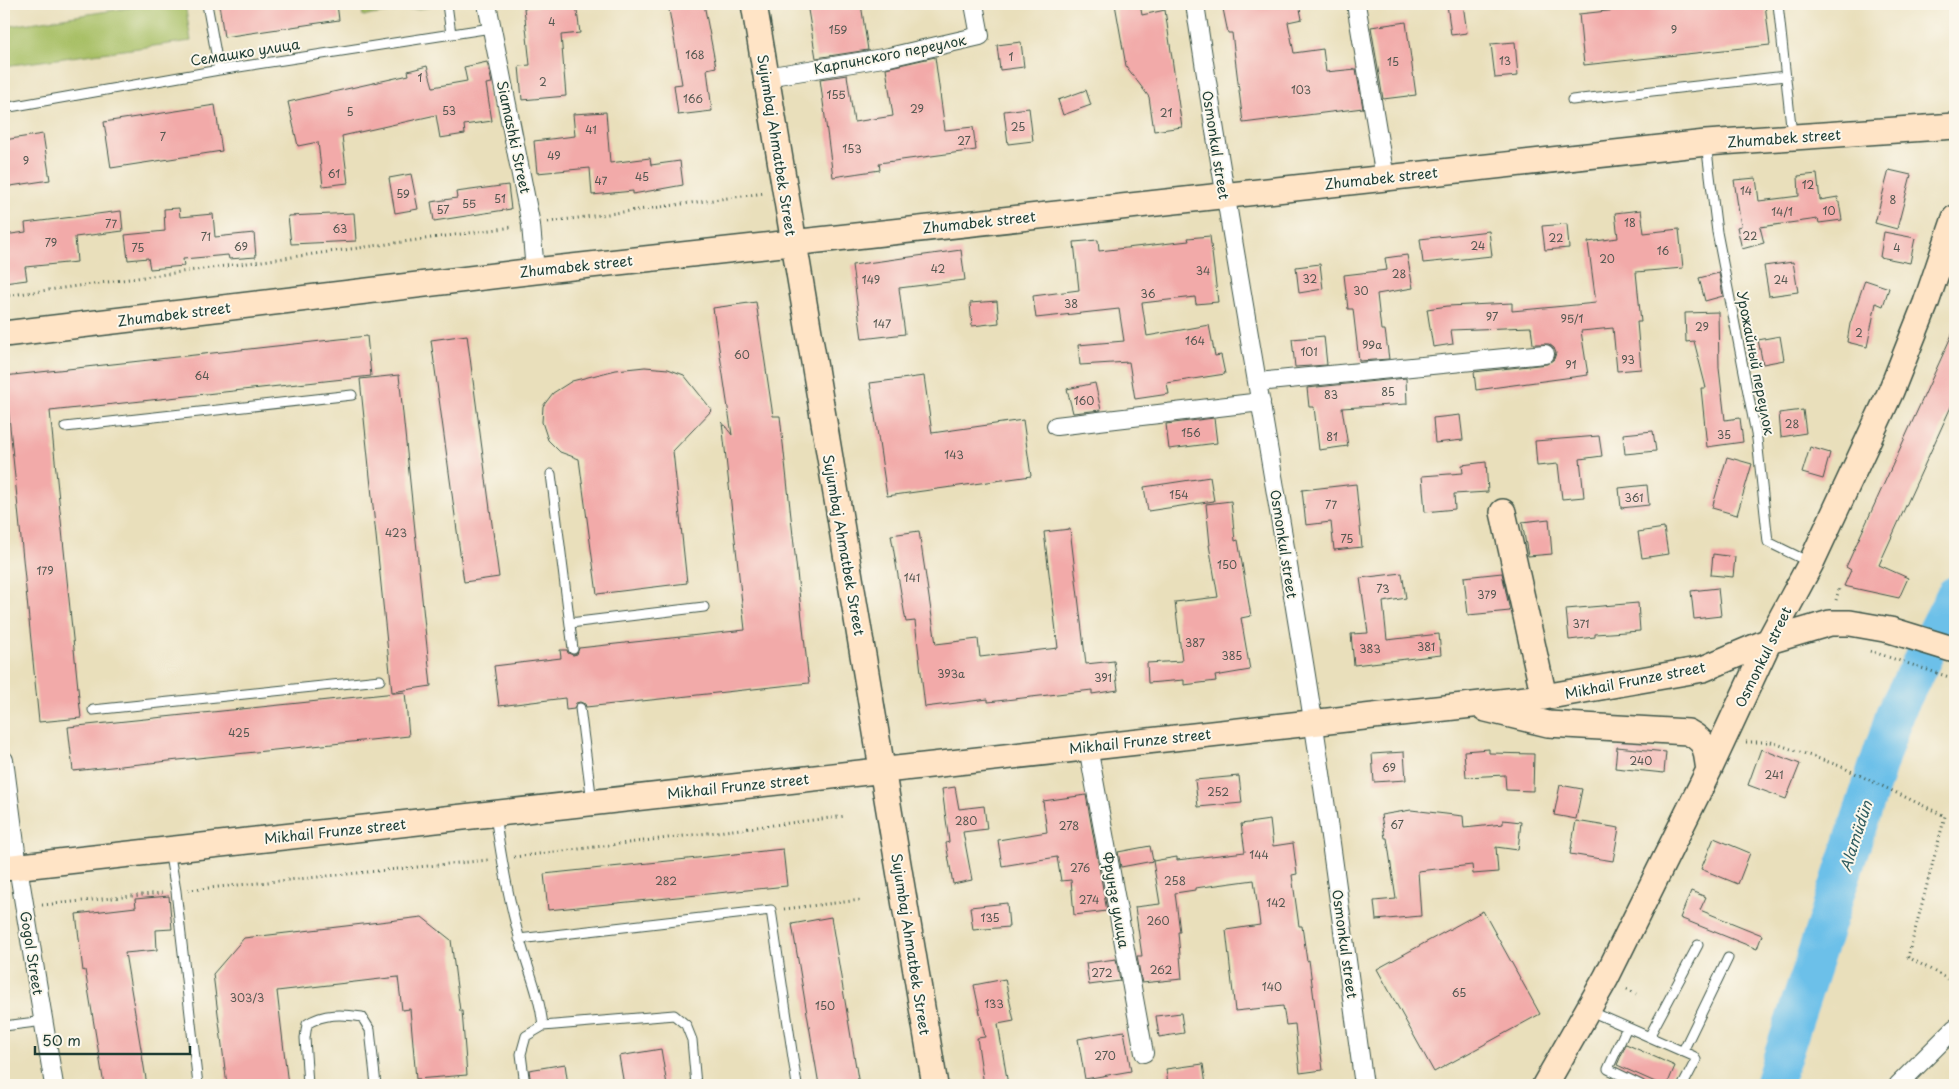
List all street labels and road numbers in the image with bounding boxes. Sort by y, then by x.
street label: Карпинского переулок [812,29,969,79]
street label: Семашко улица [189,33,301,71]
street label: Sujumbaj Ahmatbek Street [752,53,802,238]
street label: Siamashki Street [492,79,536,196]
street label: Osmonkul street [1197,89,1235,201]
street label: Zhumabek street [1726,124,1842,152]
street label: Zhumabek street [1323,162,1439,194]
street label: Zhumabek street [921,206,1037,238]
street label: Zhumabek street [518,250,634,282]
street label: Урожайный переулок [1732,289,1780,437]
street label: Zhumabek street [116,297,232,331]
street label: Sujumbaj Ahmatbek Street [818,453,870,638]
street label: Osmonkul street [1265,488,1303,600]
street label: Osmonkul street [1729,603,1797,711]
street label: Mikhail Frunze street [1563,656,1707,704]
street label: Mikhail Frunze street [1068,723,1212,759]
street label: Mikhail Frunze street [666,768,810,804]
street label: Mikhail Frunze street [263,813,407,849]
street label: Фрунзе улица [1097,850,1135,950]
street label: Sujumbaj Ahmatbek Street [886,852,936,1037]
street label: Osmonkul street [1327,888,1363,1000]
street label: Gogol Street [15,910,49,997]

